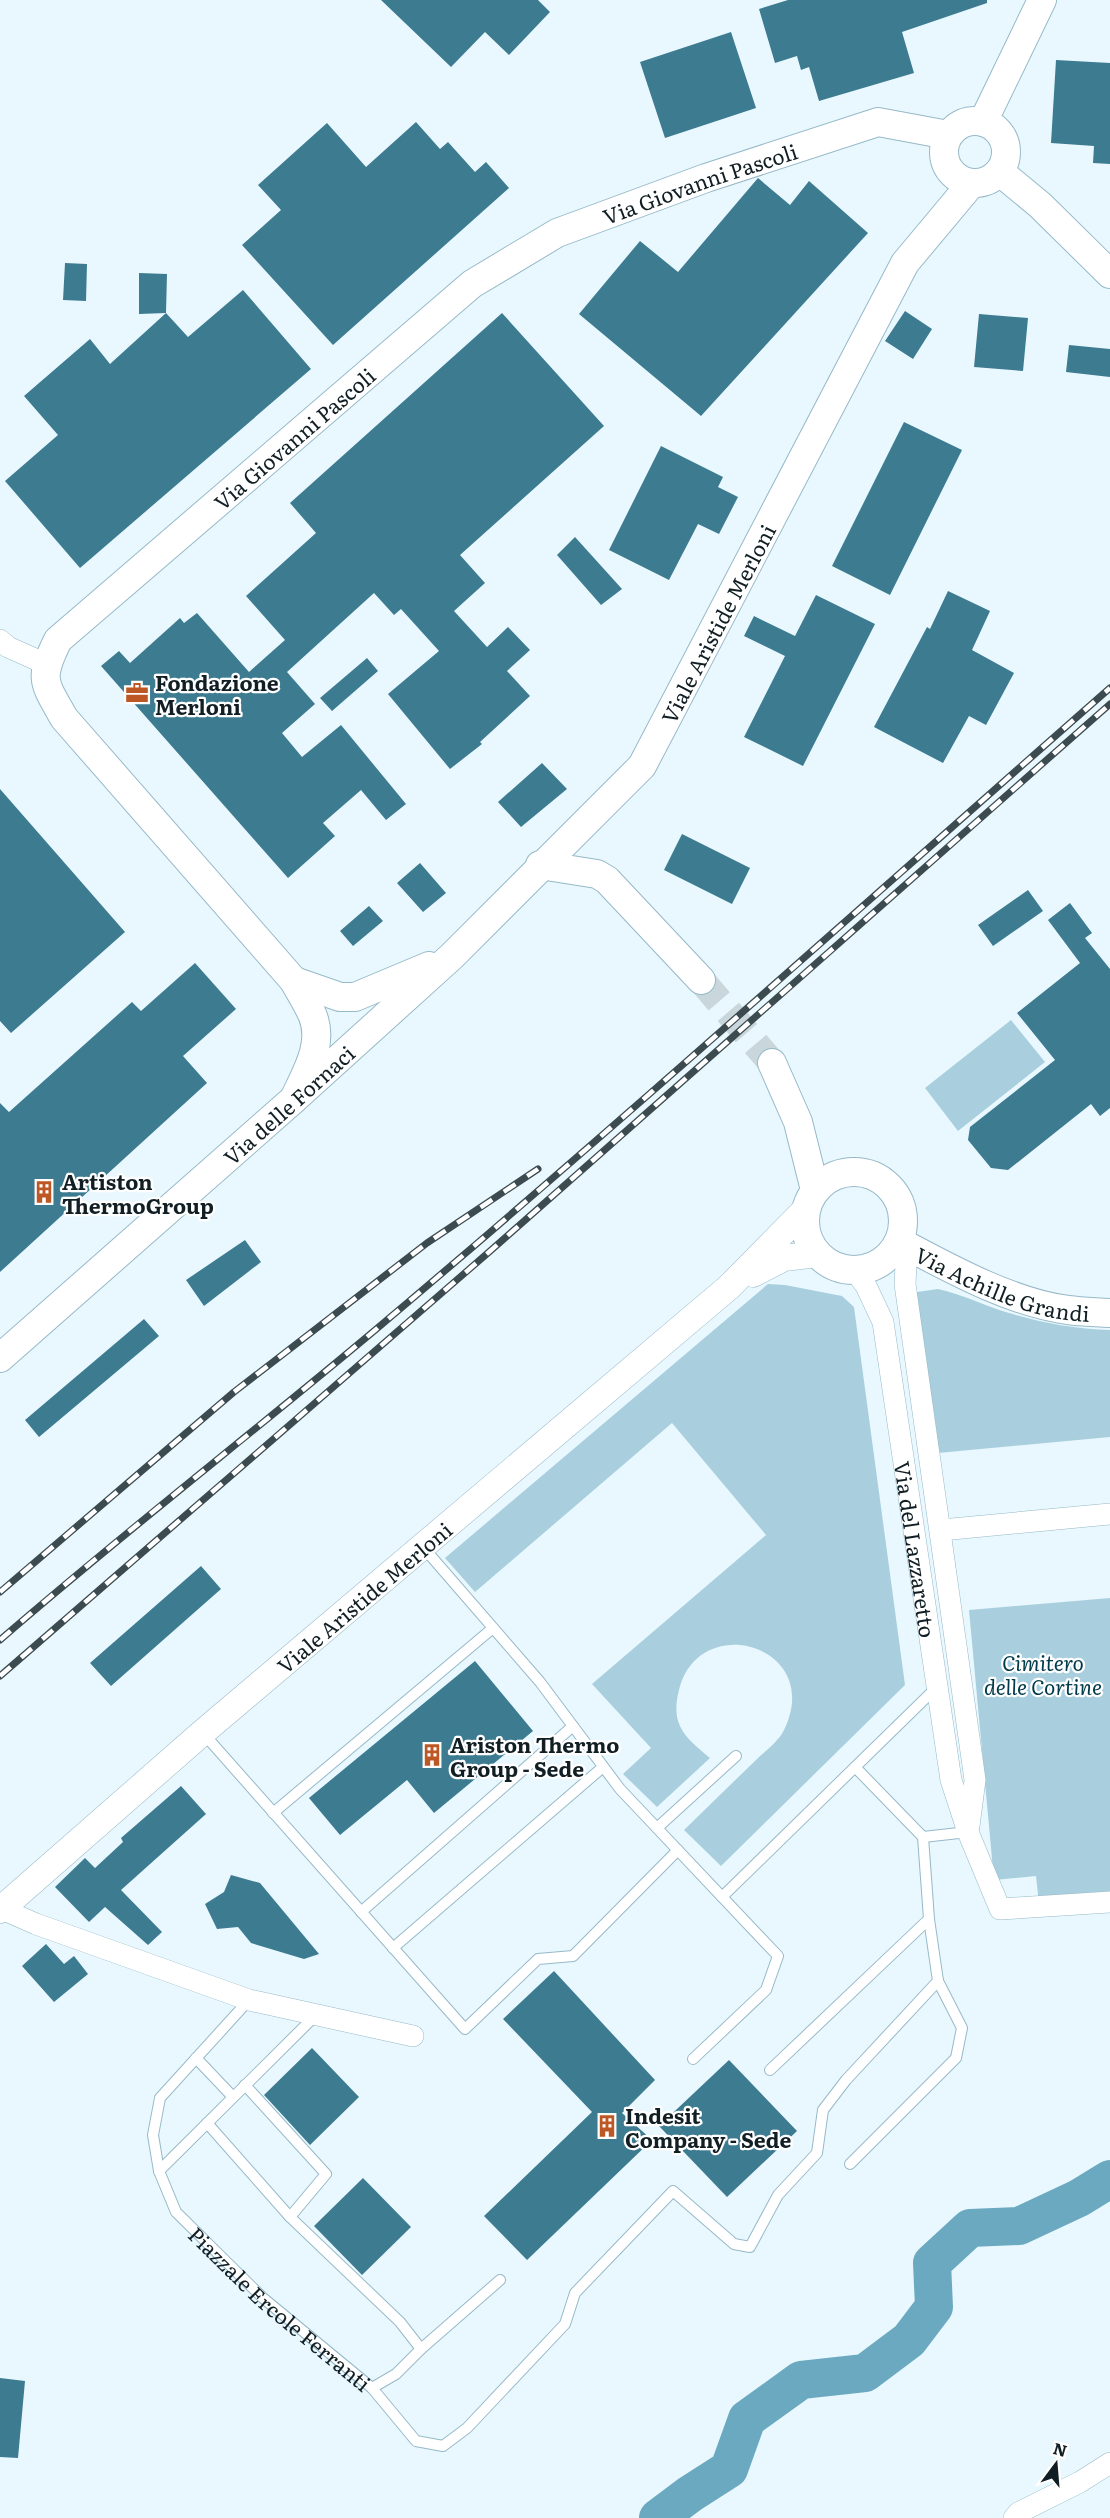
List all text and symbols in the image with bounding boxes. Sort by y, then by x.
street label: Via Giovanni Pascoli [598,134,801,231]
street label: Via Giovanni Pascoli [206,359,381,516]
street label: Viale Aristide Merloni [652,518,782,728]
place label: Fondazione Merloni [155,666,279,721]
office icon: Fondazione Merloni [124,680,150,706]
street label: Via delle Fornaci [215,1037,360,1171]
place label: Artiston ThermoGroup [62,1165,214,1220]
building icon: Artiston ThermoGroup [31,1179,57,1205]
street label: Via Achille Grandi [910,1238,1091,1327]
street label: Via del Lazzaretto [888,1459,945,1639]
street label: Viale Aristide Merloni [269,1513,458,1680]
park label: Cimitero delle Cortine [984,1646,1102,1701]
place label: Ariston Thermo Group - Sede [450,1728,619,1783]
building icon: Ariston Thermo Group - Sede [419,1742,445,1768]
place label: Indesit Company - Sede [625,2099,791,2154]
building icon: Indesit Company - Sede [594,2113,620,2139]
street label: Piazzale Ercole Ferranti [183,2218,379,2397]
north arrow [1026,2434,1086,2494]
text: N [1051,2435,1070,2462]

